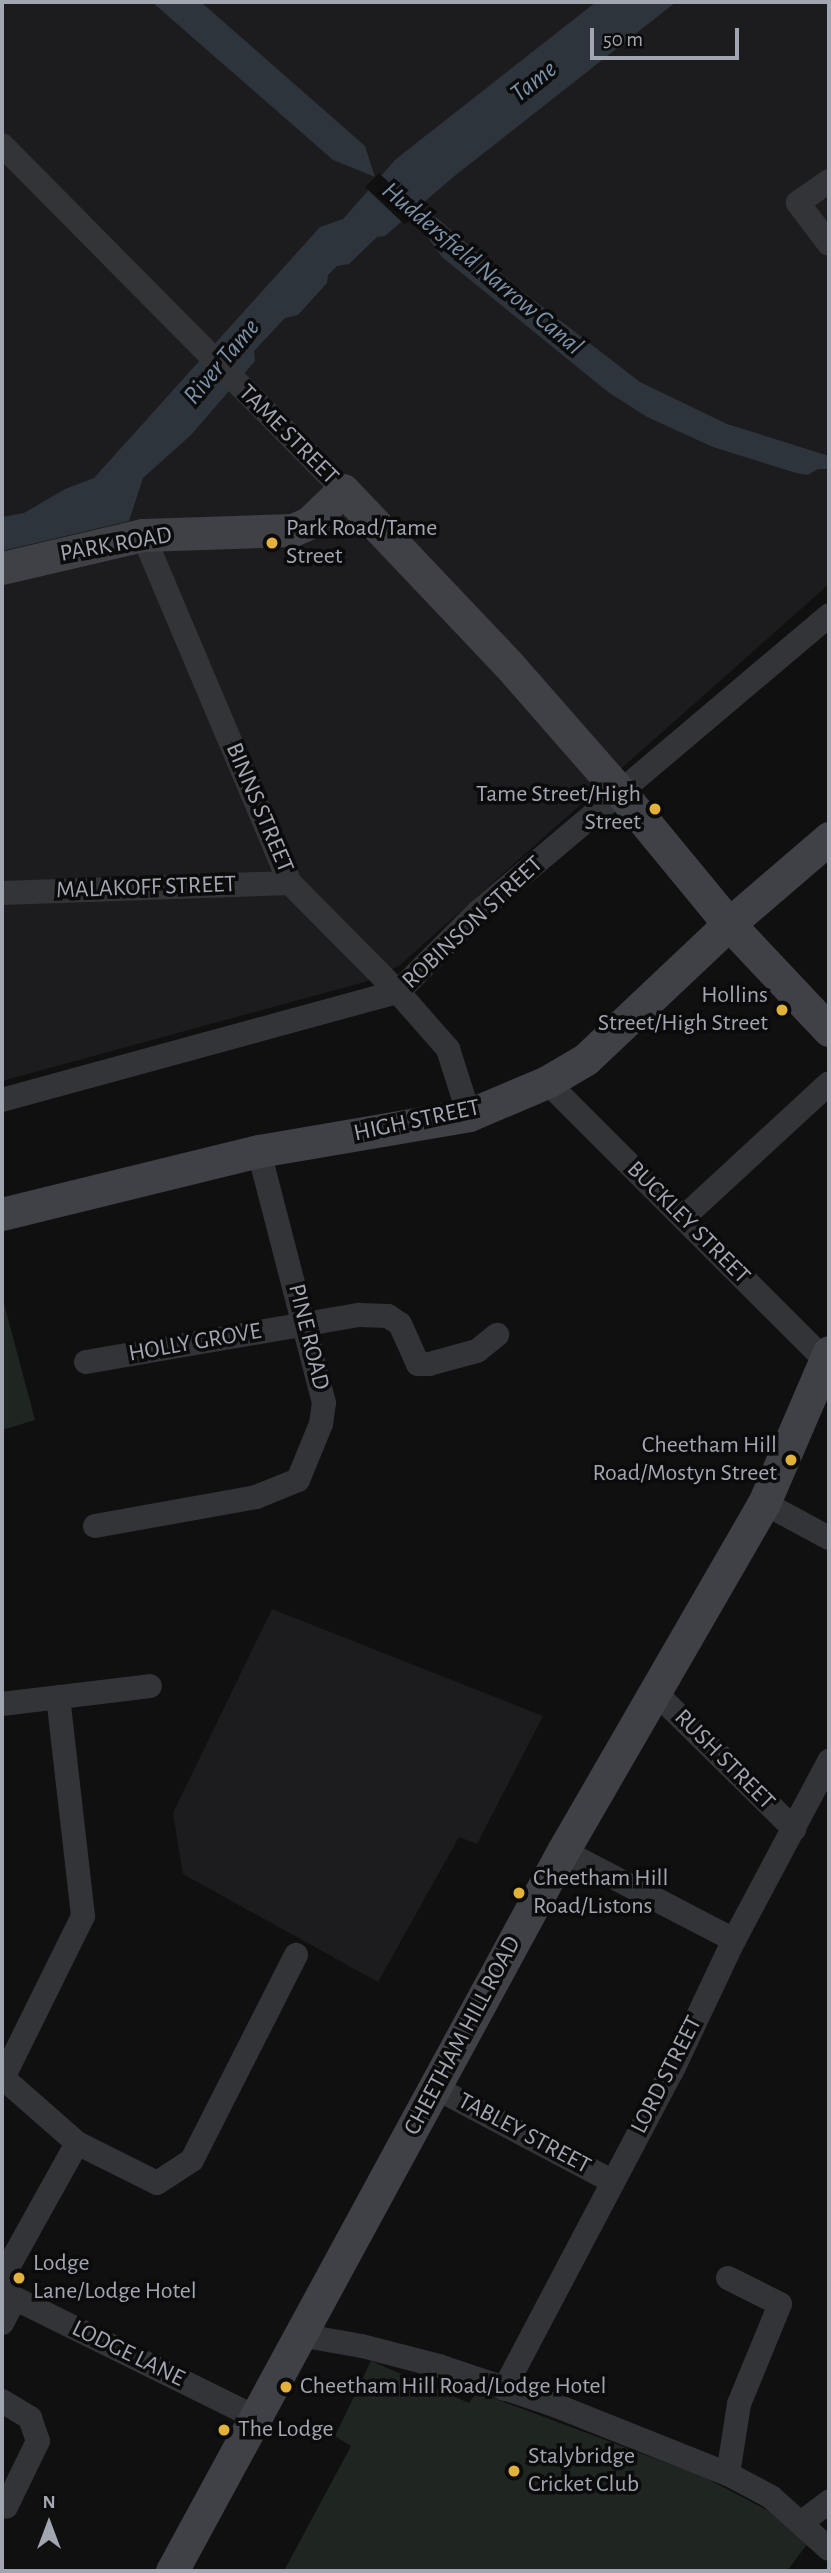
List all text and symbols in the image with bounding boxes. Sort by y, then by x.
scale bar [593,14,742,58]
text: 50 m [603,29,643,50]
water label: Tame [505,54,563,110]
water label: Huddersfield Narrow Canal [375,176,589,362]
water label: River Tame [177,313,267,411]
street label: TAME STREET [232,379,344,491]
place label: Park Road/Tame Street [286,515,437,571]
street label: PARK ROAD [58,521,174,569]
marker: Park Road/Tame Street [264,535,280,551]
street label: BINNS STREET [219,739,299,877]
place label: Tame Street/High Street [476,781,641,837]
marker: Tame Street/High Street [647,801,663,817]
street label: ROBINSON STREET [397,850,549,996]
street label: MALAKOFF STREET [55,870,237,906]
place label: Hollins Street/High Street [598,982,768,1038]
marker: Hollins Street/High Street [774,1002,790,1018]
street label: HIGH STREET [351,1094,483,1148]
street label: BUCKLEY STREET [620,1155,756,1291]
street label: PINE ROAD [281,1281,335,1393]
street label: HOLLY GROVE [126,1317,264,1369]
place label: Cheetham Hill Road/Mostyn Street [593,1432,777,1488]
marker: Cheetham Hill Road/Mostyn Street [783,1452,799,1468]
street label: RUSH STREET [668,1704,780,1816]
place label: Cheetham Hill Road/Listons [533,1865,668,1921]
marker: Cheetham Hill Road/Listons [511,1885,527,1901]
street label: CHEETHAM HILL ROAD [398,1932,528,2140]
street label: LORD STREET [625,2011,709,2139]
street label: TABLEY STREET [453,2087,595,2181]
place label: Lodge Lane/Lodge Hotel [33,2250,197,2306]
marker: Lodge Lane/Lodge Hotel [11,2270,27,2286]
street label: LODGE LANE [67,2314,189,2394]
place label: Cheetham Hill Road/Lodge Hotel [300,2373,607,2401]
marker: Cheetham Hill Road/Lodge Hotel [278,2379,294,2395]
place label: The Lodge [238,2416,334,2444]
marker: The Lodge [216,2422,232,2438]
place label: Stalybridge Cricket Club [528,2443,639,2499]
marker: Stalybridge Cricket Club [506,2463,522,2479]
north arrow [14,2489,84,2559]
text: N [42,2493,56,2512]

